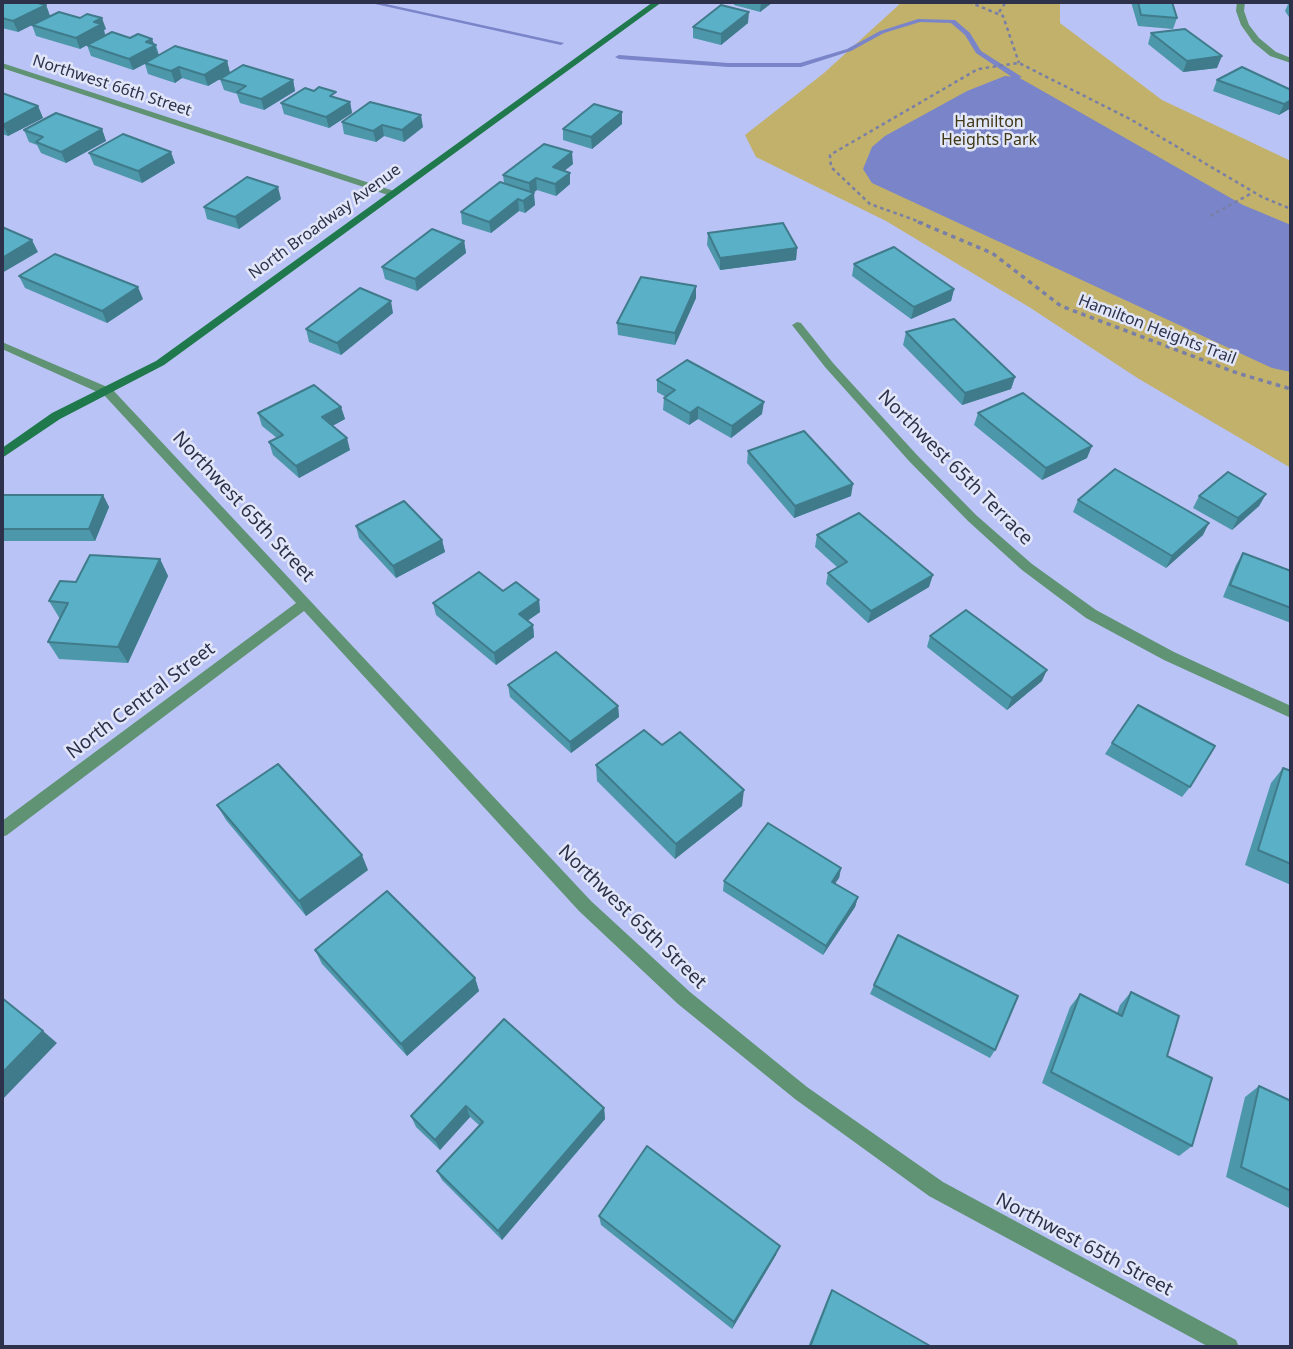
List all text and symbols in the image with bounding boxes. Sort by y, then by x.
street label: Northwest 66th Street [30,51,194,121]
park label: Hamilton Heights Park [941,112,1037,150]
street label: North Broadway Avenue [245,160,405,284]
street label: Hamilton Heights Trail [1075,291,1239,369]
street label: Northwest 65th Terrace [873,386,1037,550]
street label: Northwest 65th Street [167,427,319,587]
street label: North Central Street [62,638,220,764]
street label: Northwest 65th Street [553,840,711,994]
street label: Northwest 65th Street [992,1189,1176,1301]

